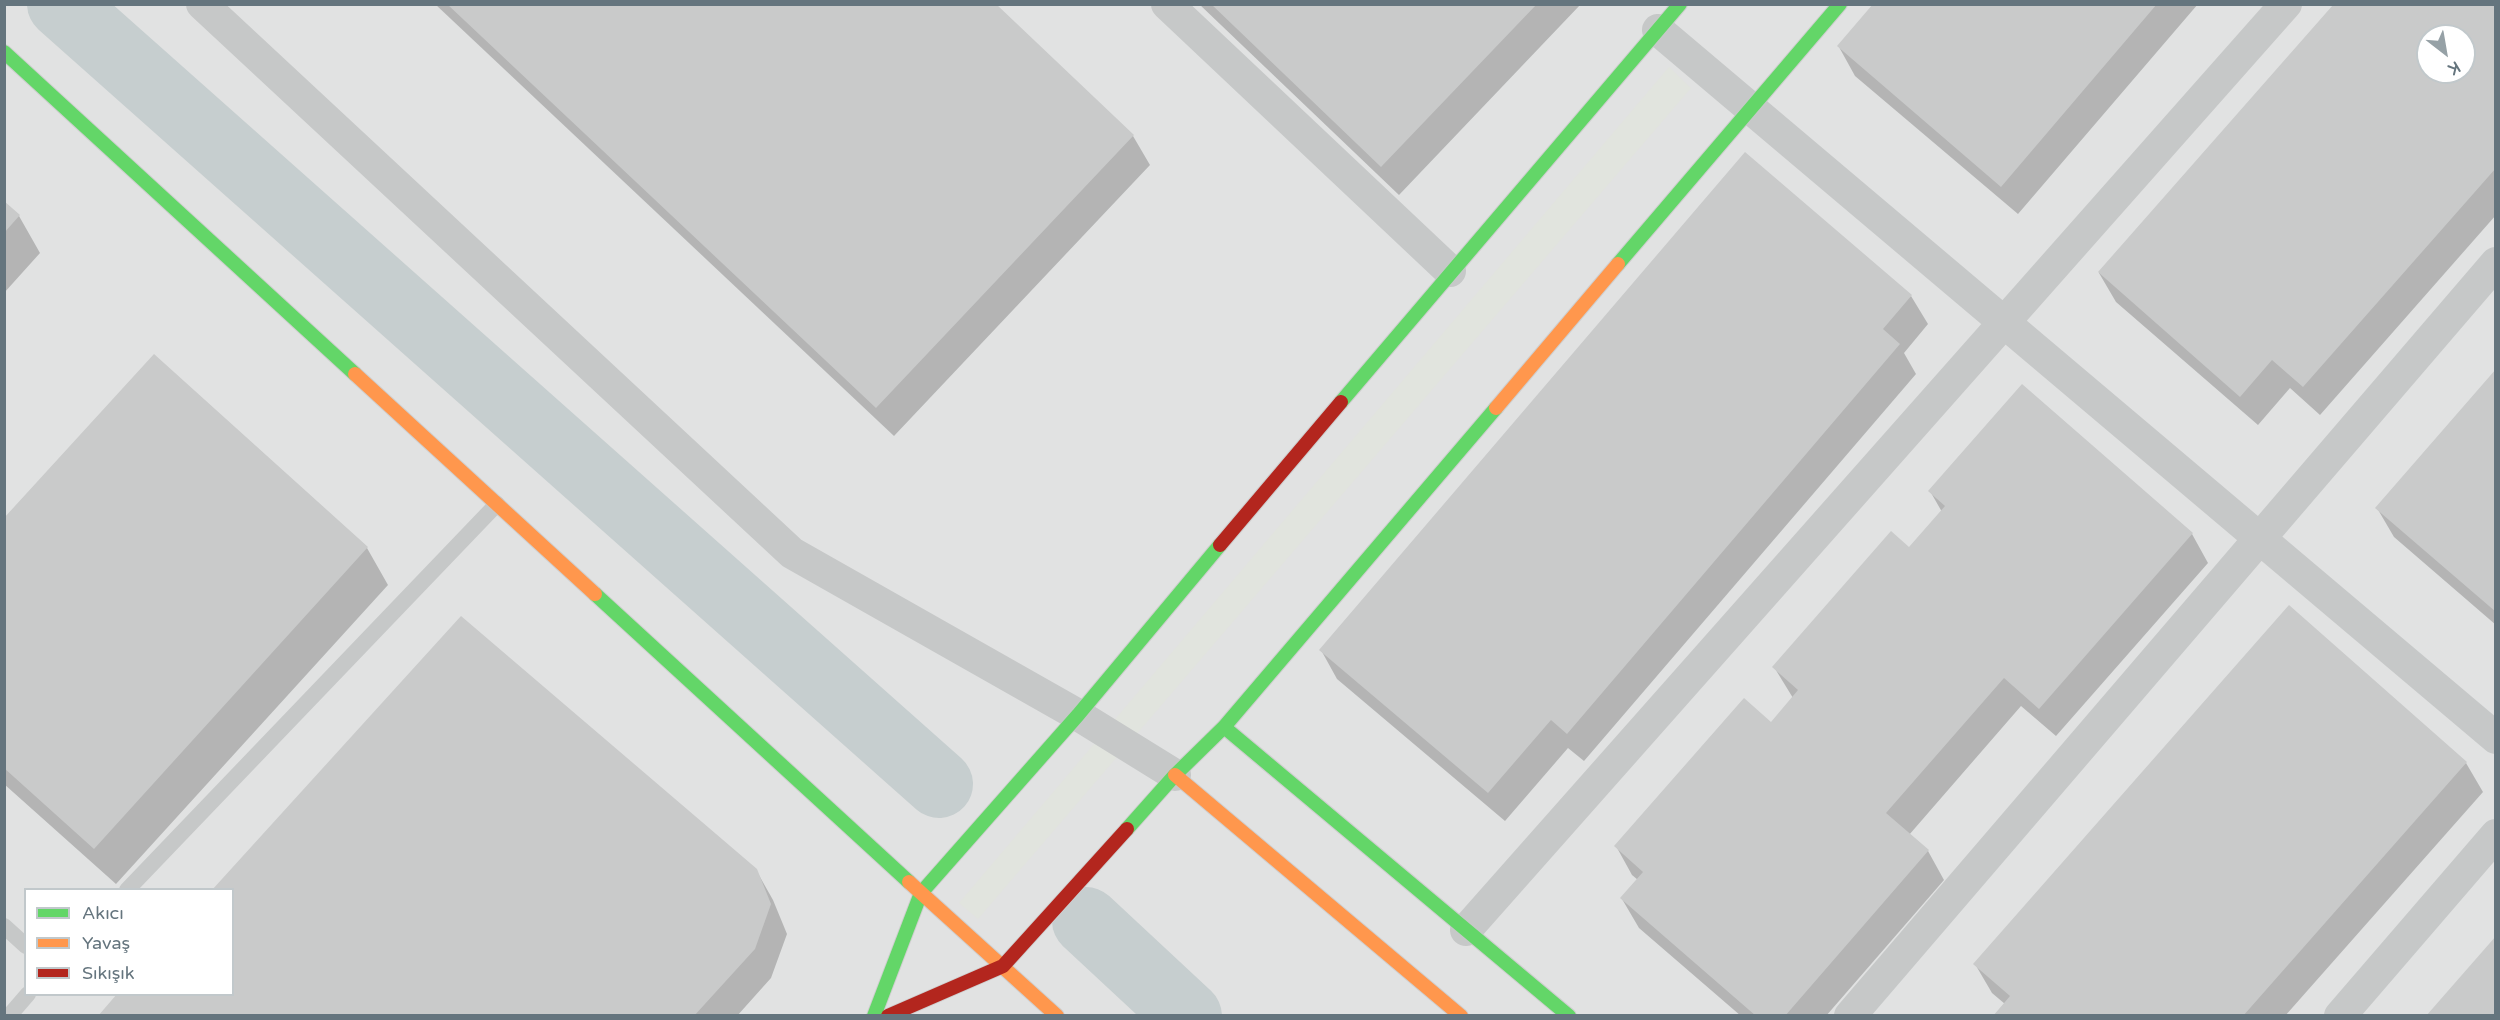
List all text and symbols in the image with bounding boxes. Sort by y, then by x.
north arrow [2416,24,2476,84]
text: K [2444,56,2464,79]
legend [24,888,234,996]
text: Akıcı [82,902,124,924]
text: Yavaş [82,932,130,954]
text: Sıkışık [82,962,135,984]

